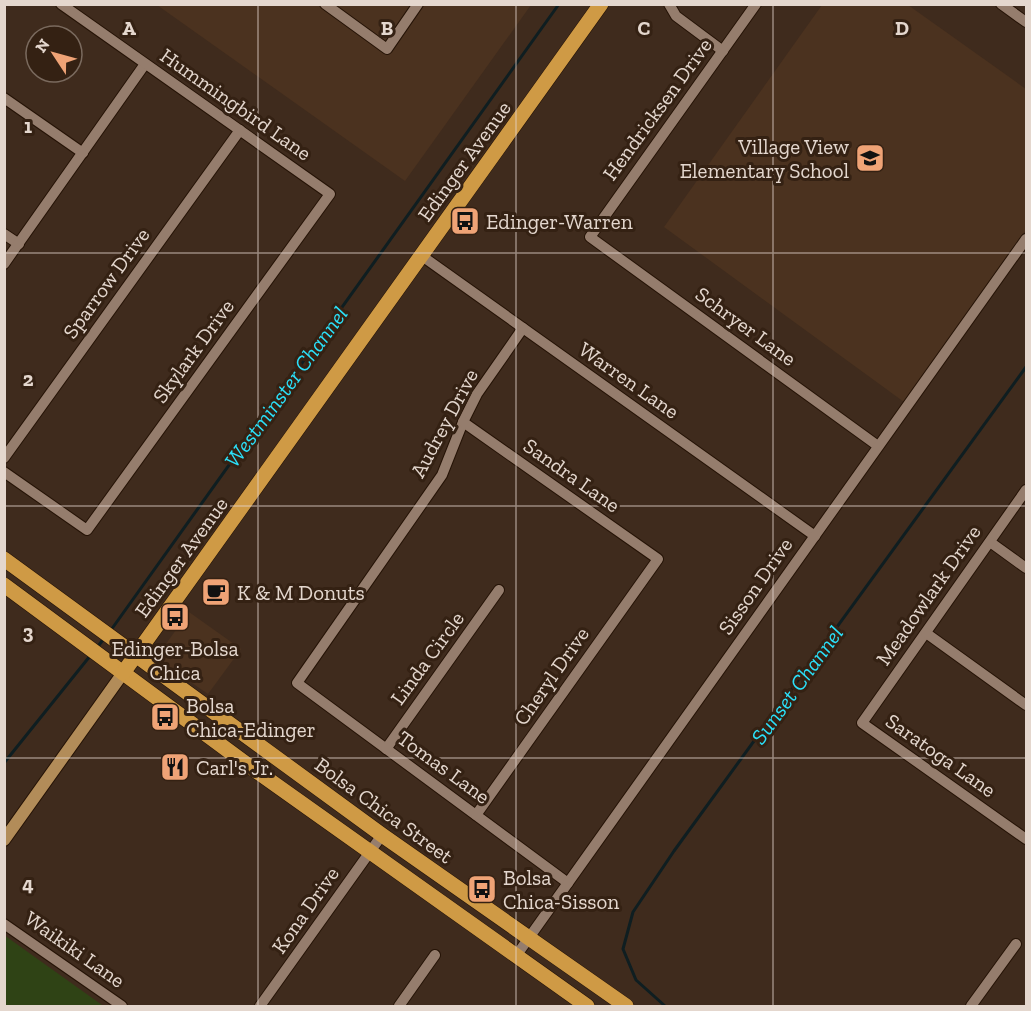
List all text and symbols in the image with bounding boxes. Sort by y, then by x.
text: A [122,16,136,40]
text: B [381,16,393,40]
text: C [638,16,651,40]
text: D [895,16,909,40]
north arrow [24,24,84,84]
street label: Hendricksen Drive [597,33,717,185]
text: N [31,35,54,56]
street label: Hummingbird Lane [156,43,316,166]
street label: Edinger Avenue [412,96,516,226]
text: 1 [24,114,32,138]
place label: Village View Elementary School [680,134,849,183]
school or university icon: Village View Elementary School [854,142,886,174]
bus stop icon: Edinger-Warren [449,205,481,237]
place label: Edinger-Warren [486,209,633,234]
street label: Sparrow Drive [57,223,155,343]
street label: Schryer Lane [691,281,801,371]
street label: Skylark Drive [147,294,239,408]
water label: Westminster Channel [219,301,353,473]
street label: Warren Lane [574,336,684,424]
street label: Audrey Drive [405,364,483,482]
text: 2 [23,367,34,391]
street label: Sandra Lane [519,433,625,517]
street label: Edinger Avenue [129,492,233,622]
street label: Meadowlark Drive [870,520,986,670]
street label: Sisson Drive [713,533,798,639]
cafe icon: K & M Donuts [200,576,232,608]
place label: K & M Donuts [237,580,365,605]
bus stop icon: Edinger-Bolsa Chica [159,601,191,633]
street label: Linda Circle [385,606,469,710]
text: 3 [23,620,34,644]
water label: Sunset Channel [745,621,849,749]
street label: Cheryl Drive [508,622,594,730]
place label: Edinger-Bolsa Chica [111,636,239,685]
place label: Bolsa Chica-Edinger [186,693,316,742]
bus stop icon: Bolsa Chica-Edinger [149,701,181,733]
street label: Saratoga Lane [881,708,1001,802]
street label: Tomas Lane [393,725,495,809]
restaurant icon: Carl's Jr. [159,751,191,783]
street label: Bolsa Chica Street [310,752,458,869]
place label: Carl's Jr. [196,755,273,780]
street label: Kona Drive [266,862,344,958]
place label: Bolsa Chica-Sisson [503,865,619,914]
text: 4 [22,872,34,896]
bus stop icon: Bolsa Chica-Sisson [466,873,498,905]
street label: Waikiki Lane [20,905,130,993]

